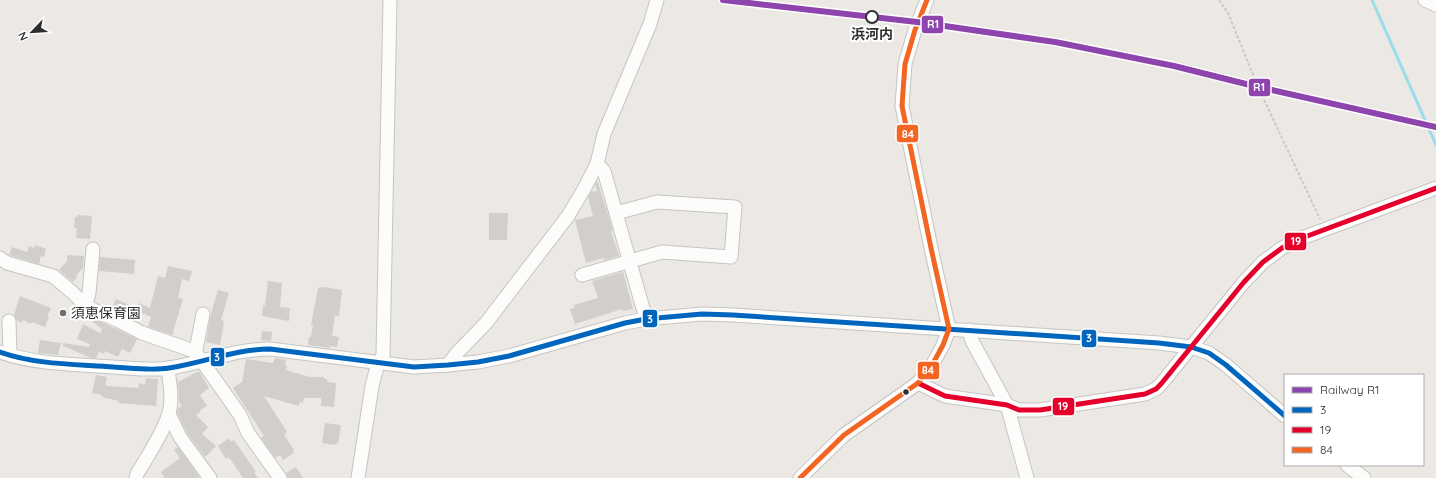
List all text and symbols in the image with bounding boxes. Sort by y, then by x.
marker: 浜河内 [865,10,879,24]
north arrow [12,12,52,52]
line badge: R1 [921,15,944,34]
text: R1 [927,17,939,31]
place label: 浜河内 [851,25,893,43]
text: N [15,30,31,43]
line badge: R1 [1248,78,1271,97]
text: R1 [1253,80,1265,94]
line badge: 84 [896,124,919,143]
text: 84 [902,127,915,141]
line badge: 19 [1284,232,1307,251]
text: 19 [1291,234,1301,248]
place label: 須恵保育園 [71,304,141,322]
marker: 須恵保育園 [58,308,68,318]
line badge: 3 [642,309,658,328]
text: 3 [647,312,653,326]
line badge: 3 [1081,329,1097,348]
text: 3 [1086,331,1092,345]
line badge: 3 [210,347,225,367]
text: 3 [214,350,220,364]
line badge: 84 [917,361,940,380]
text: 84 [922,363,935,377]
legend [1284,374,1424,466]
text: Railway R1 [1320,382,1379,397]
unlabelled marker [901,387,911,397]
line badge: 19 [1052,397,1075,416]
text: 19 [1058,399,1068,413]
text: 3 [1320,402,1326,417]
text: 19 [1320,422,1331,437]
text: 84 [1320,442,1333,457]

